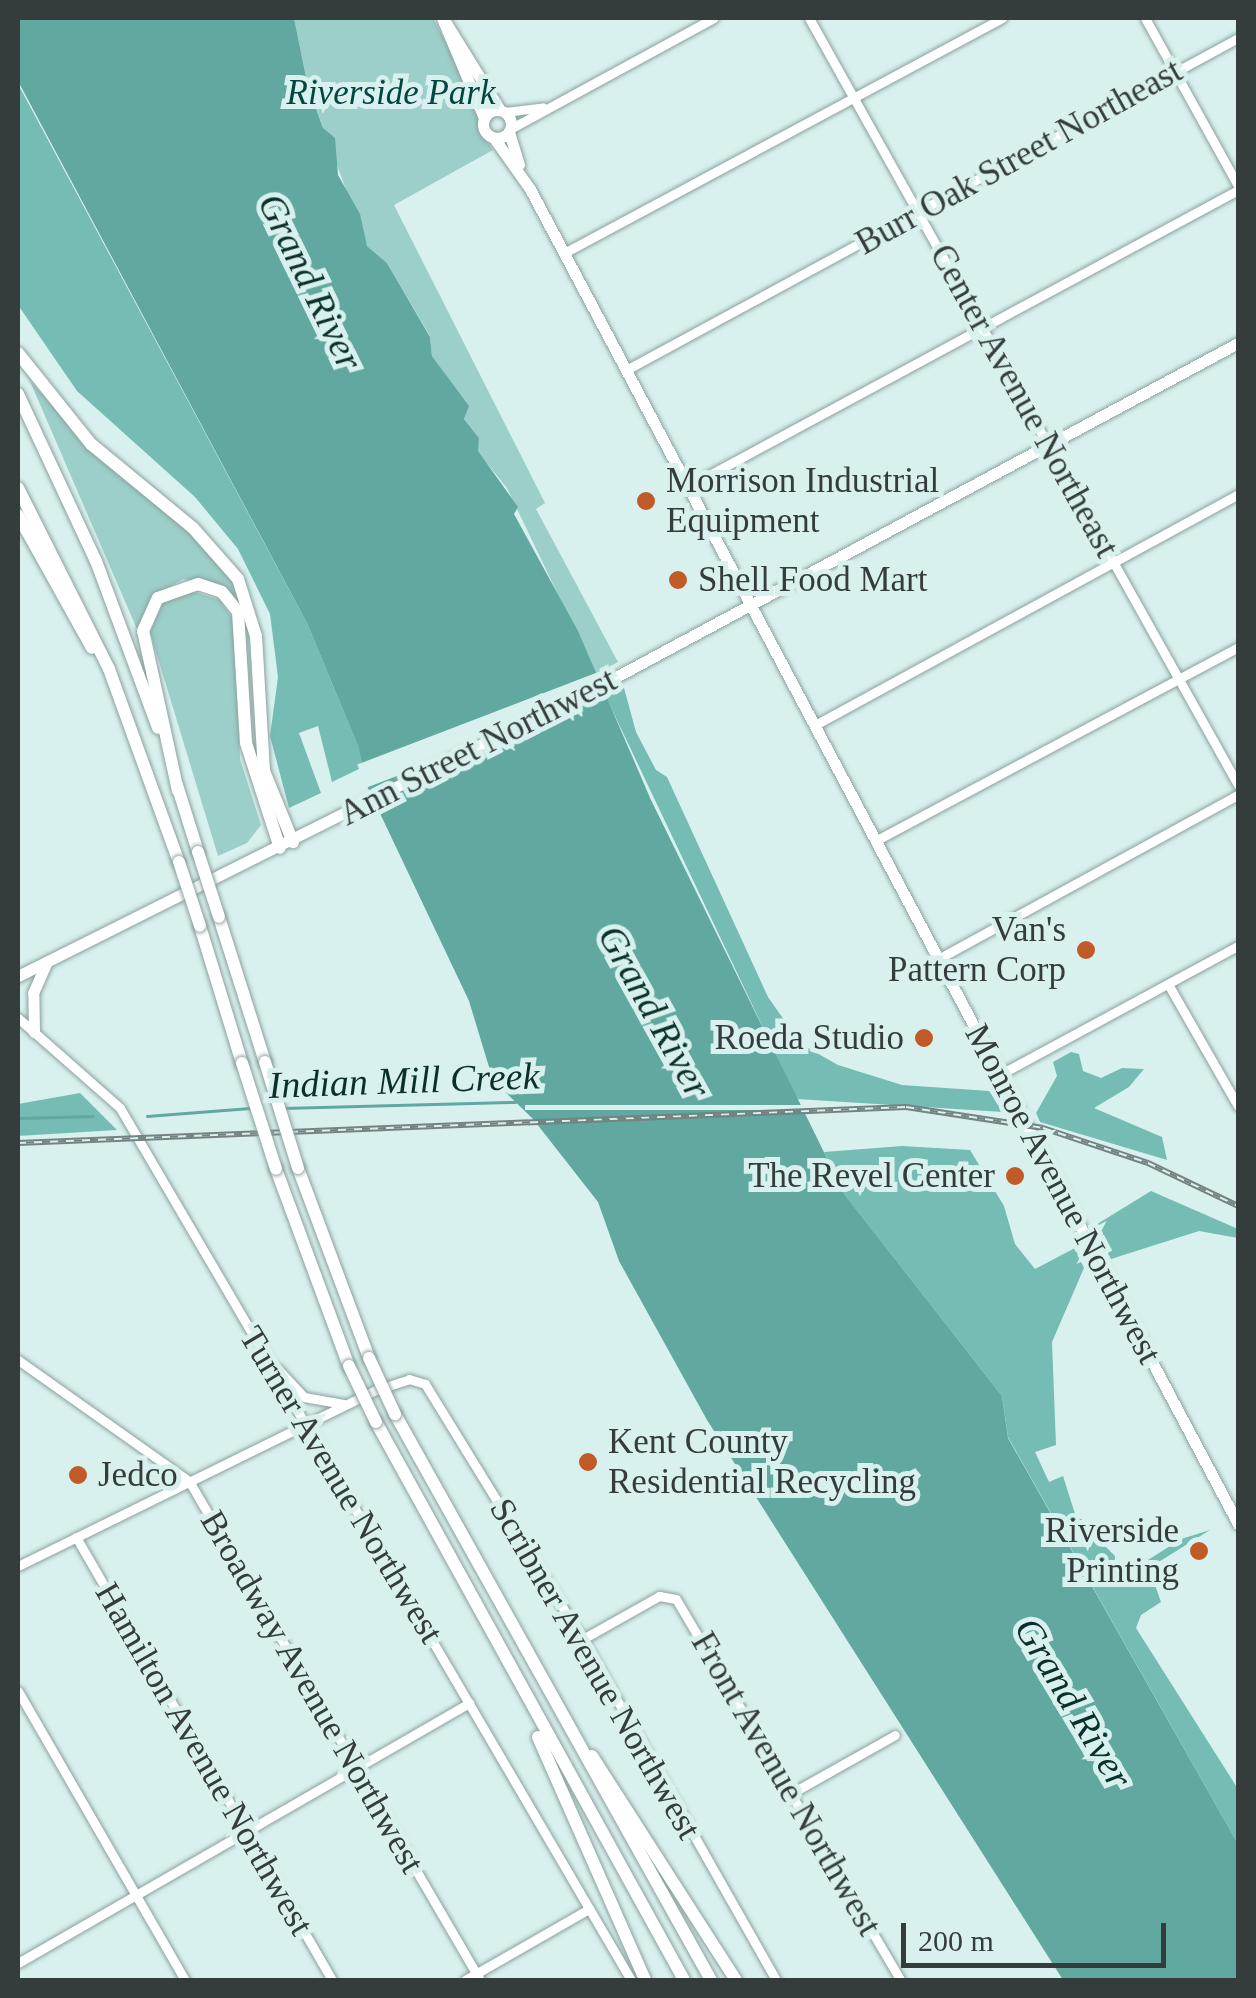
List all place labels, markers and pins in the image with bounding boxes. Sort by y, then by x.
place label: Morrison Industrial Equipment [666,460,939,542]
marker: Morrison Industrial Equipment [635,490,657,512]
place label: Shell Food Mart [698,559,927,601]
marker: Shell Food Mart [667,569,689,591]
place label: Van's Pattern Corp [888,909,1066,991]
marker: Van's Pattern Corp [1075,939,1097,961]
place label: Roeda Studio [714,1017,904,1059]
marker: Roeda Studio [913,1027,935,1049]
place label: The Revel Center [748,1155,995,1197]
marker: The Revel Center [1004,1165,1026,1187]
place label: Kent County Residential Recycling [608,1421,916,1503]
marker: Kent County Residential Recycling [577,1451,599,1473]
place label: Jedco [98,1454,178,1496]
marker: Jedco [67,1464,89,1486]
place label: Riverside Printing [1045,1510,1179,1592]
marker: Riverside Printing [1188,1540,1210,1562]

